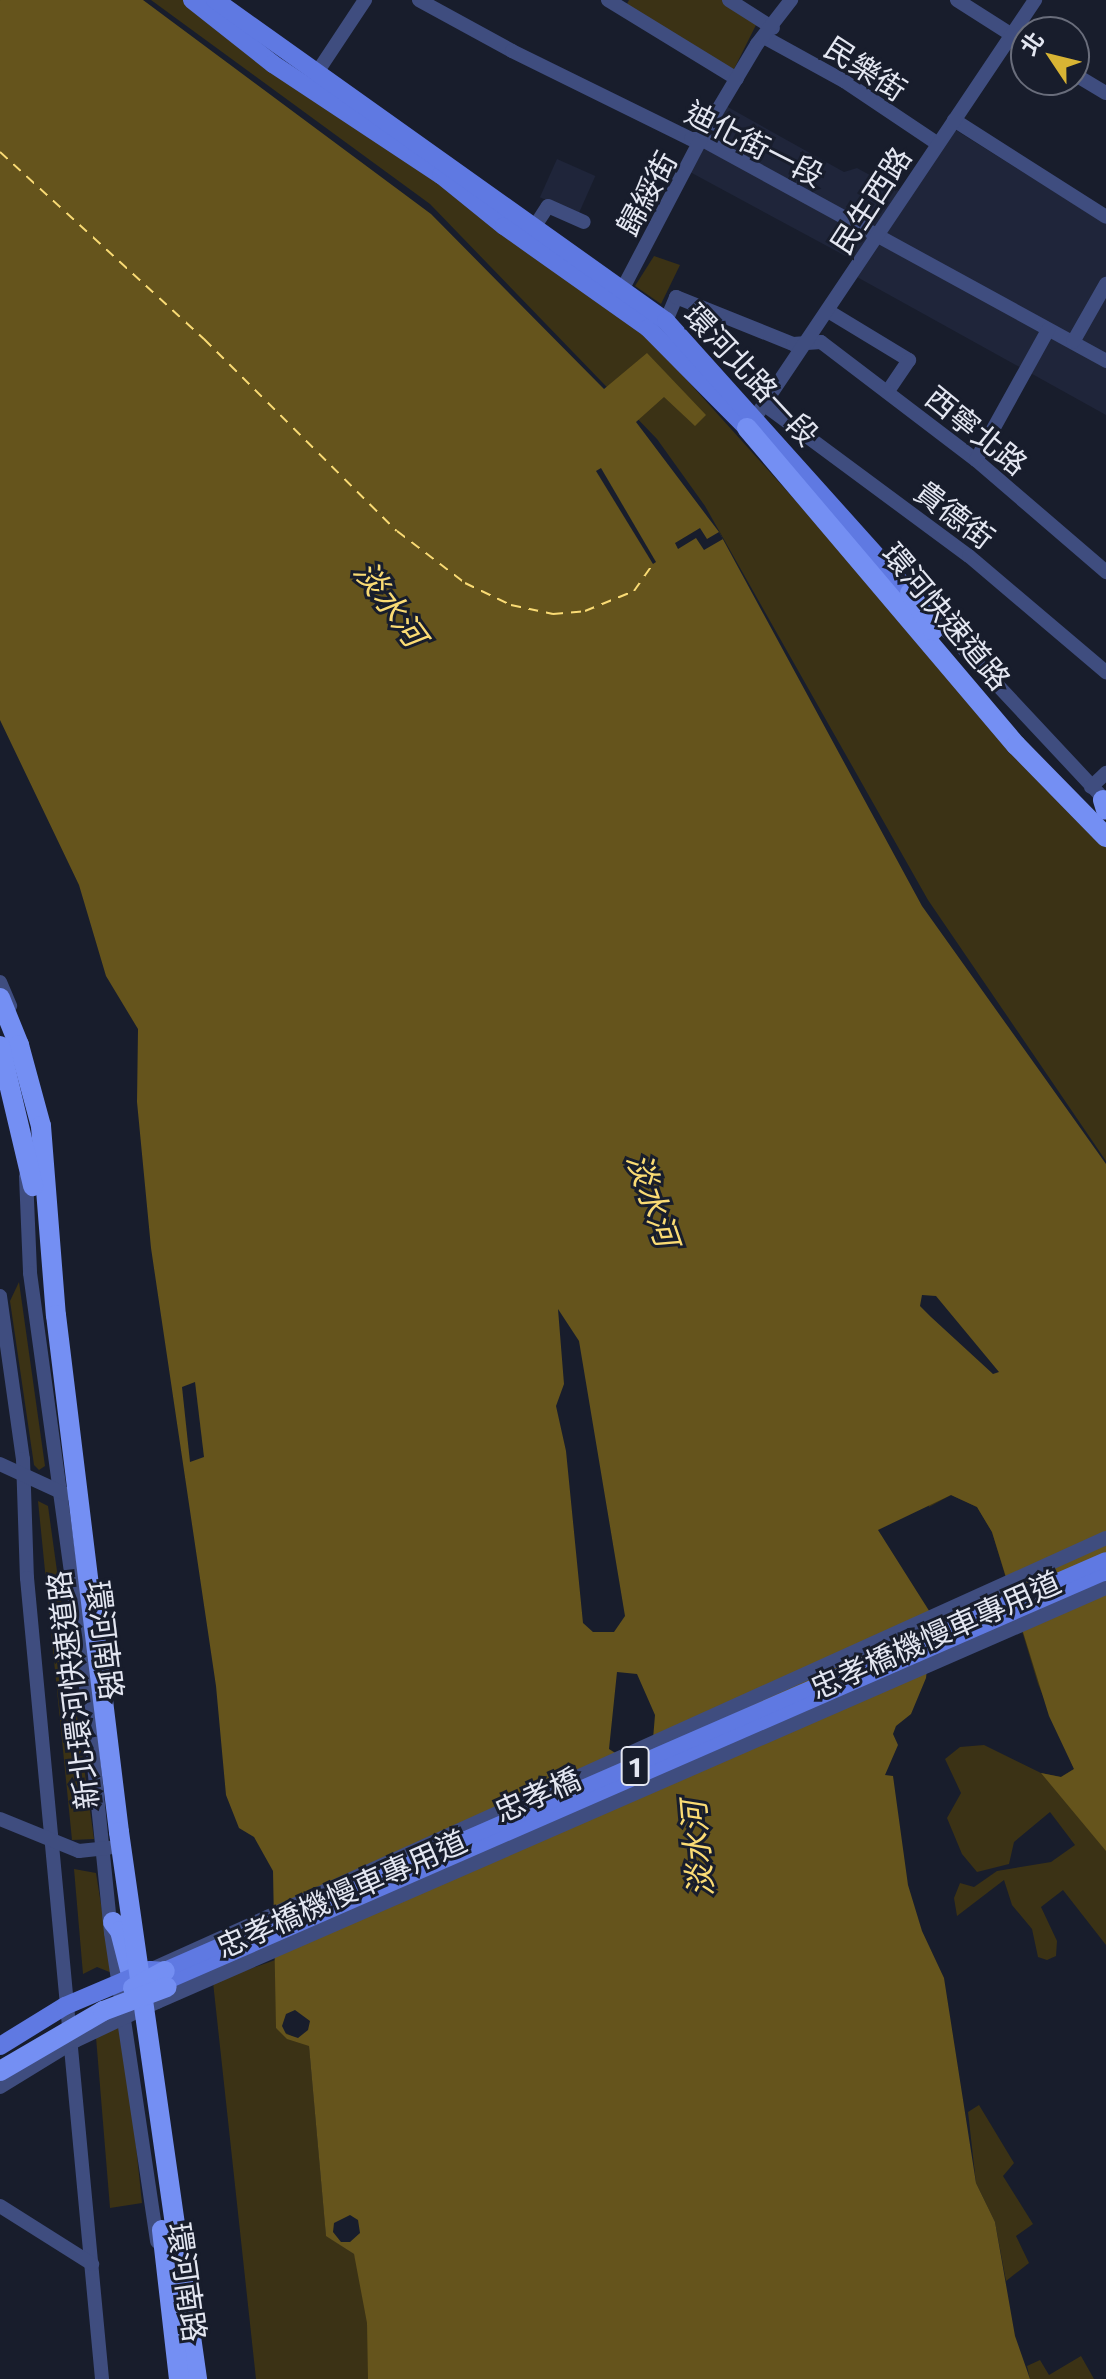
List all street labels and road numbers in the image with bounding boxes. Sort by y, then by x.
street label: 民樂街 [818,28,914,108]
street label: 迪化街一段 [680,93,830,193]
street label: 民生西路 [822,140,918,260]
street label: 歸綏街 [608,145,684,241]
street label: 環河北路一段 [677,296,827,452]
street label: 西寧北路 [919,378,1035,482]
street label: 貴德街 [908,473,1002,555]
street label: 環河快速道路 [875,535,1019,697]
street label: 忠孝橋機慢車專用道 [804,1563,1066,1705]
street label: 新北環河快速道路 [40,1569,104,1811]
street label: 環河南路 [81,1578,131,1702]
road number: 1 [619,1742,651,1790]
street label: 忠孝橋 [489,1759,585,1829]
street label: 忠孝橋機慢車專用道 [210,1822,472,1964]
street label: 環河南路 [162,2220,214,2344]

